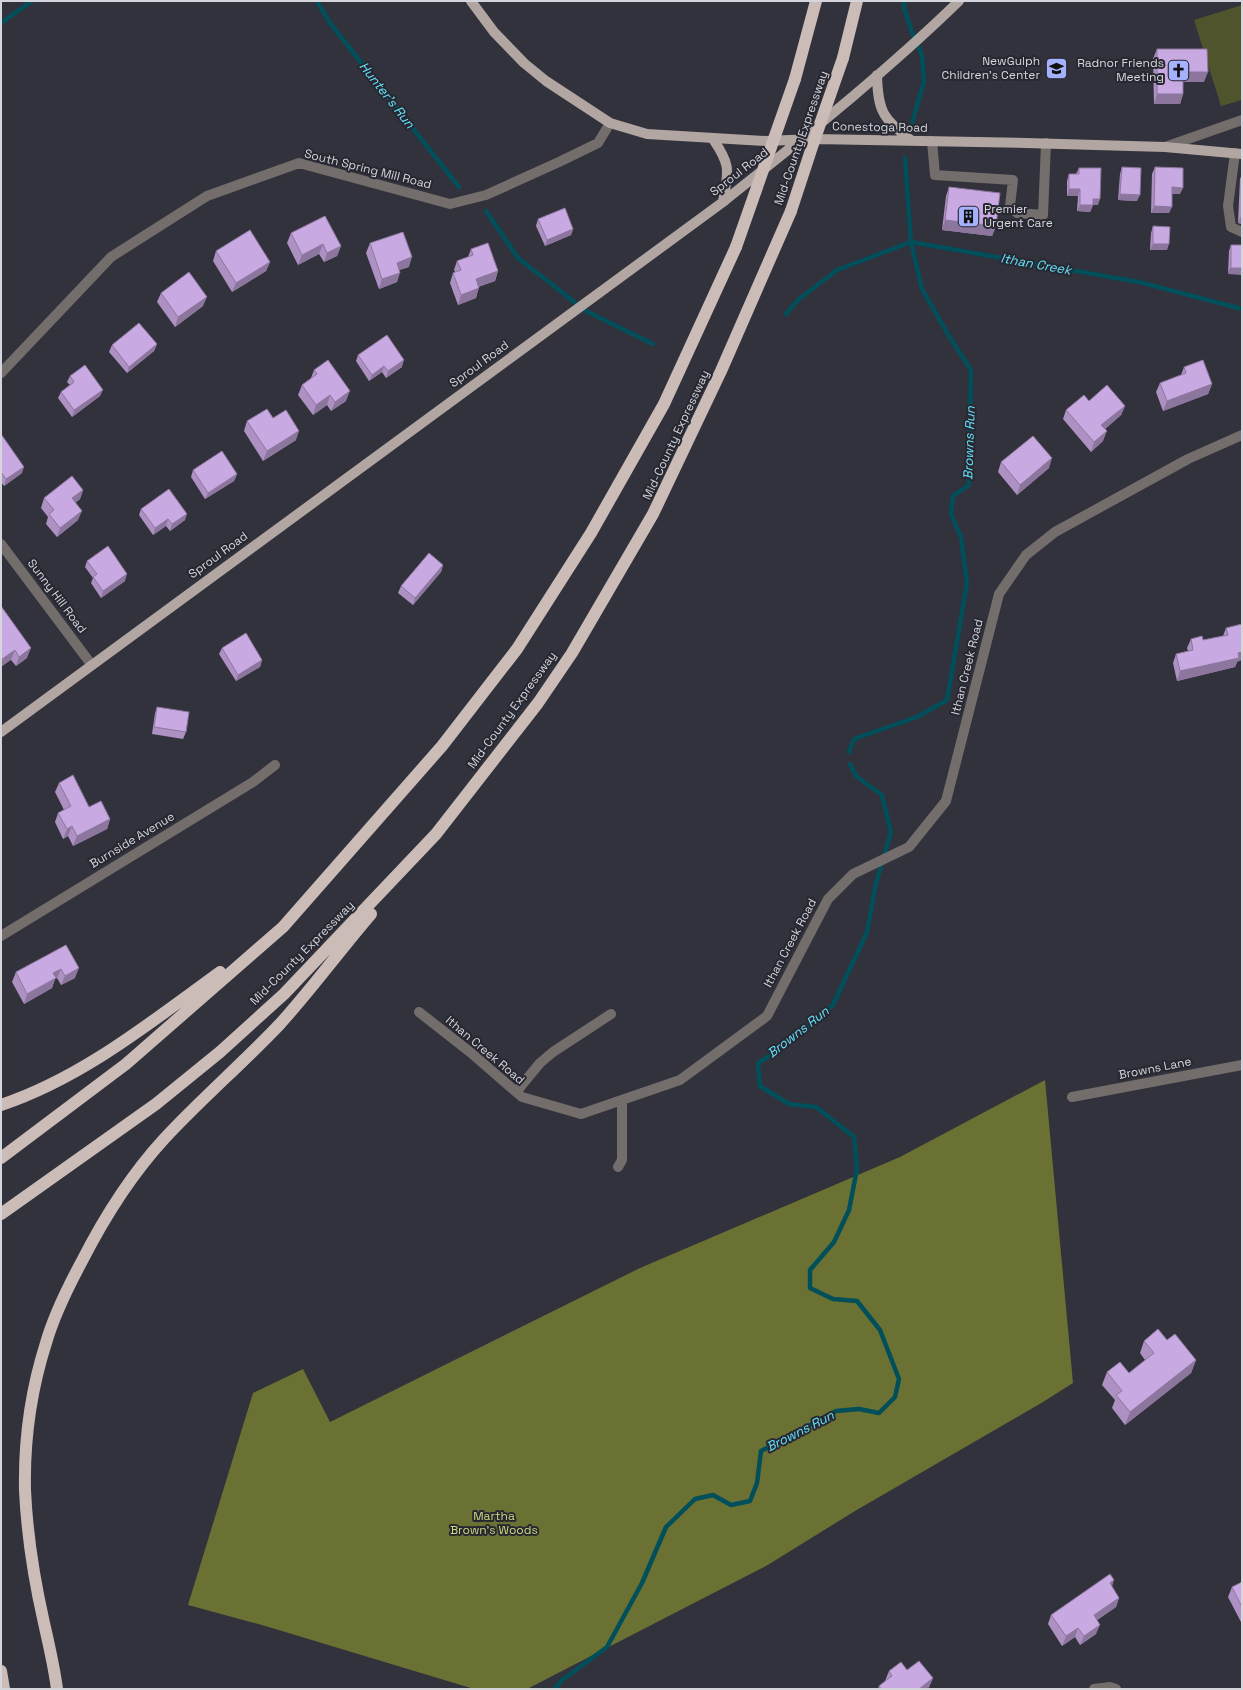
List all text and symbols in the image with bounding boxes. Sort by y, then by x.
place label: NewGulph Children's Center [942,53,1040,83]
school or university icon: NewGulph Children's Center [1043,55,1069,81]
place label: Radnor Friends Meeting [1077,55,1164,85]
church icon: Radnor Friends Meeting [1166,57,1192,83]
water label: Hunter's Run [356,58,419,133]
street label: Mid-County Expressway [770,69,832,207]
street label: Conestoga Road [832,118,928,136]
street label: Sproul Road [707,144,771,200]
street label: South Spring Mill Road [303,145,433,193]
place label: Premier Urgent Care [984,201,1053,231]
building icon: Premier Urgent Care [956,203,982,229]
water label: Ithan Creek [999,249,1075,279]
street label: Sproul Road [446,337,512,391]
street label: Mid-County Expressway [639,368,713,502]
water label: Browns Run [959,405,979,480]
street label: Sproul Road [185,528,251,582]
street label: Sunny Hill Road [24,556,90,636]
street label: Ithan Creek Road [947,617,987,717]
street label: Mid-County Expressway [464,648,560,772]
street label: Burnside Avenue [86,808,178,872]
street label: Ithan Creek Road [760,896,820,990]
street label: Mid-County Expressway [246,897,358,1009]
water label: Browns Run [764,1002,833,1061]
street label: Ithan Creek Road [442,1012,528,1088]
street label: Browns Lane [1117,1053,1193,1083]
water label: Browns Run [763,1406,838,1455]
park label: Martha Brown's Woods [450,1508,538,1538]

